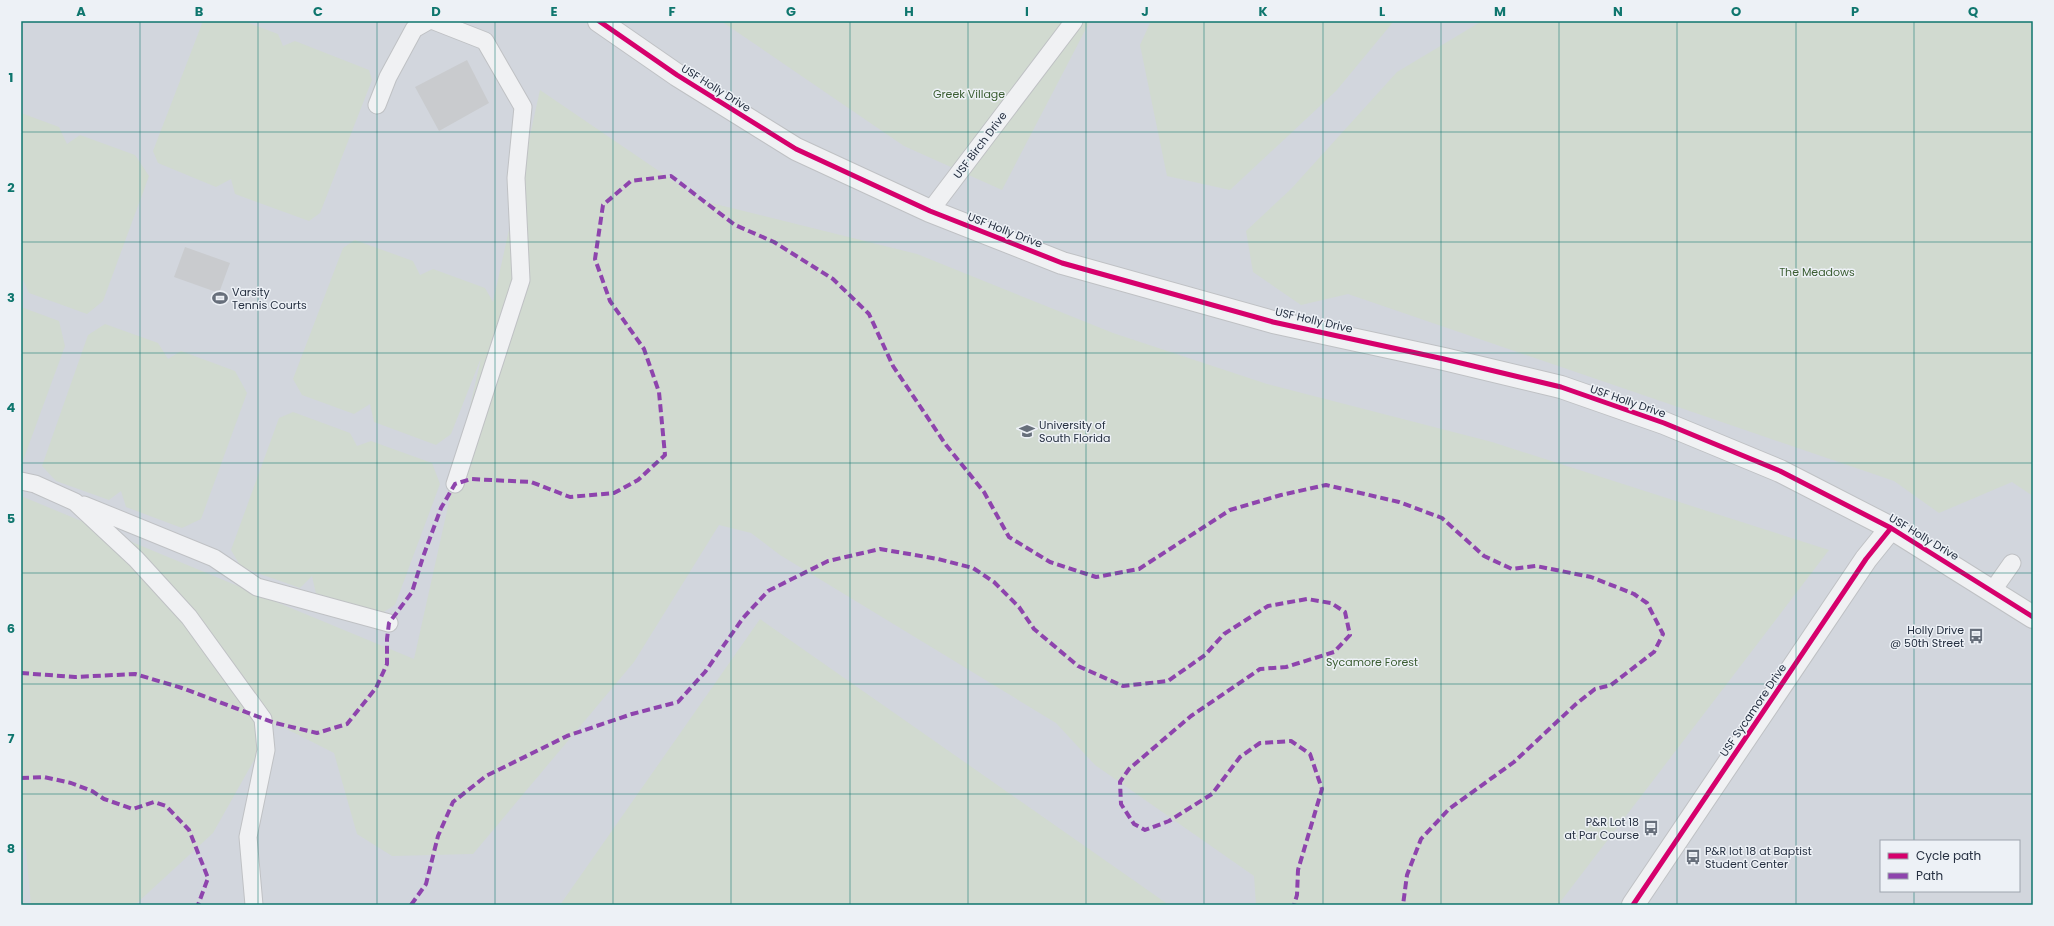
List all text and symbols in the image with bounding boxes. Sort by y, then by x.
text: A [76,2,86,21]
text: B [195,2,204,21]
text: C [313,2,323,21]
text: D [431,2,441,21]
text: E [550,2,558,21]
text: F [668,2,676,21]
text: G [786,2,796,21]
text: H [904,2,914,21]
text: I [1025,2,1029,21]
text: J [1141,2,1149,21]
text: K [1258,2,1268,21]
text: L [1379,2,1385,21]
text: M [1494,2,1506,21]
text: N [1613,2,1623,21]
text: O [1731,2,1741,21]
text: P [1851,2,1859,21]
text: Q [1968,2,1978,21]
street label: USF Holly Drive [678,60,754,116]
text: 1 [9,68,13,87]
park label: Greek Village [933,86,1005,102]
street label: USF Birch Drive [949,108,1011,182]
text: 2 [7,178,15,197]
street label: USF Holly Drive [965,208,1045,252]
park label: The Meadows [1779,264,1855,280]
place label: Varsity Tennis Courts [232,284,307,313]
text: 3 [7,288,15,307]
sports icon: Varsity Tennis Courts [211,289,229,307]
street label: USF Holly Drive [1274,303,1355,337]
street label: USF Holly Drive [1588,381,1668,422]
text: 4 [7,398,16,417]
place label: University of South Florida [1039,417,1111,446]
school or university icon: University of South Florida [1018,422,1036,440]
text: 5 [7,509,15,528]
street label: USF Holly Drive [1886,510,1962,564]
text: 6 [7,619,15,638]
place label: Holly Drive @ 50th Street [1890,622,1964,651]
bus stop icon: Holly Drive @ 50th Street [1967,627,1985,645]
park label: Sycamore Forest [1326,654,1418,670]
street label: USF Sycamore Drive [1716,660,1790,760]
text: 7 [8,729,15,748]
place label: P&R Lot 18 at Par Course [1565,814,1639,843]
bus stop icon: P&R Lot 18 at Par Course [1642,819,1660,837]
text: 8 [7,839,15,858]
legend [1880,840,2020,892]
place label: P&R lot 18 at Baptist Student Center [1705,843,1812,872]
text: Cycle path [1916,847,1981,864]
bus stop icon: P&R lot 18 at Baptist Student Center [1684,848,1702,866]
text: Path [1916,867,1943,884]

